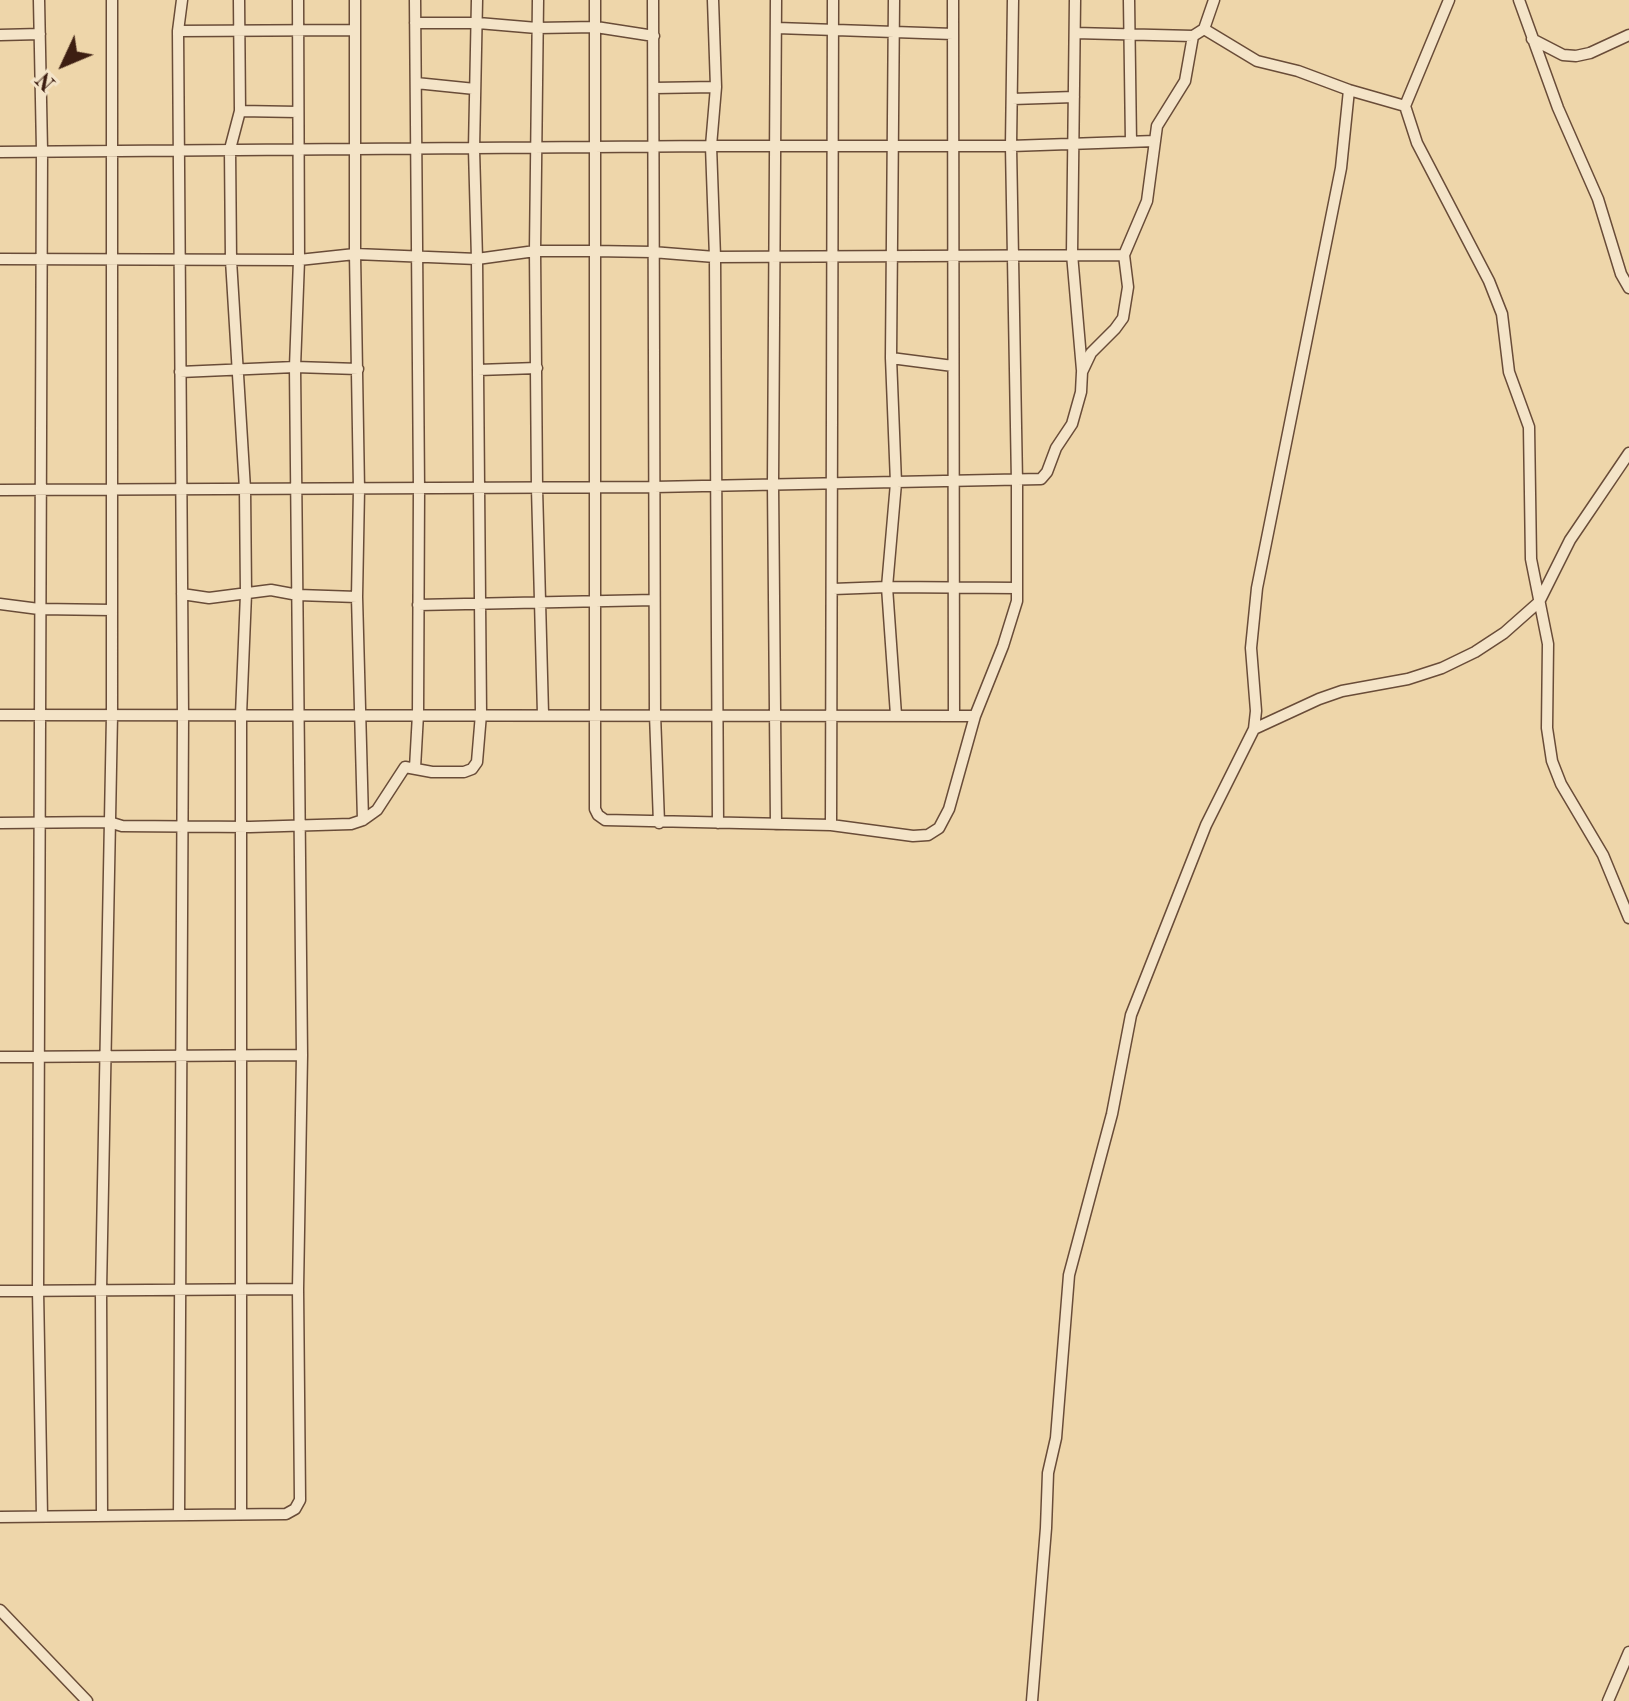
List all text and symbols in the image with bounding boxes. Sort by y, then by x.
north arrow [24,24,104,104]
text: N [33,67,60,94]

